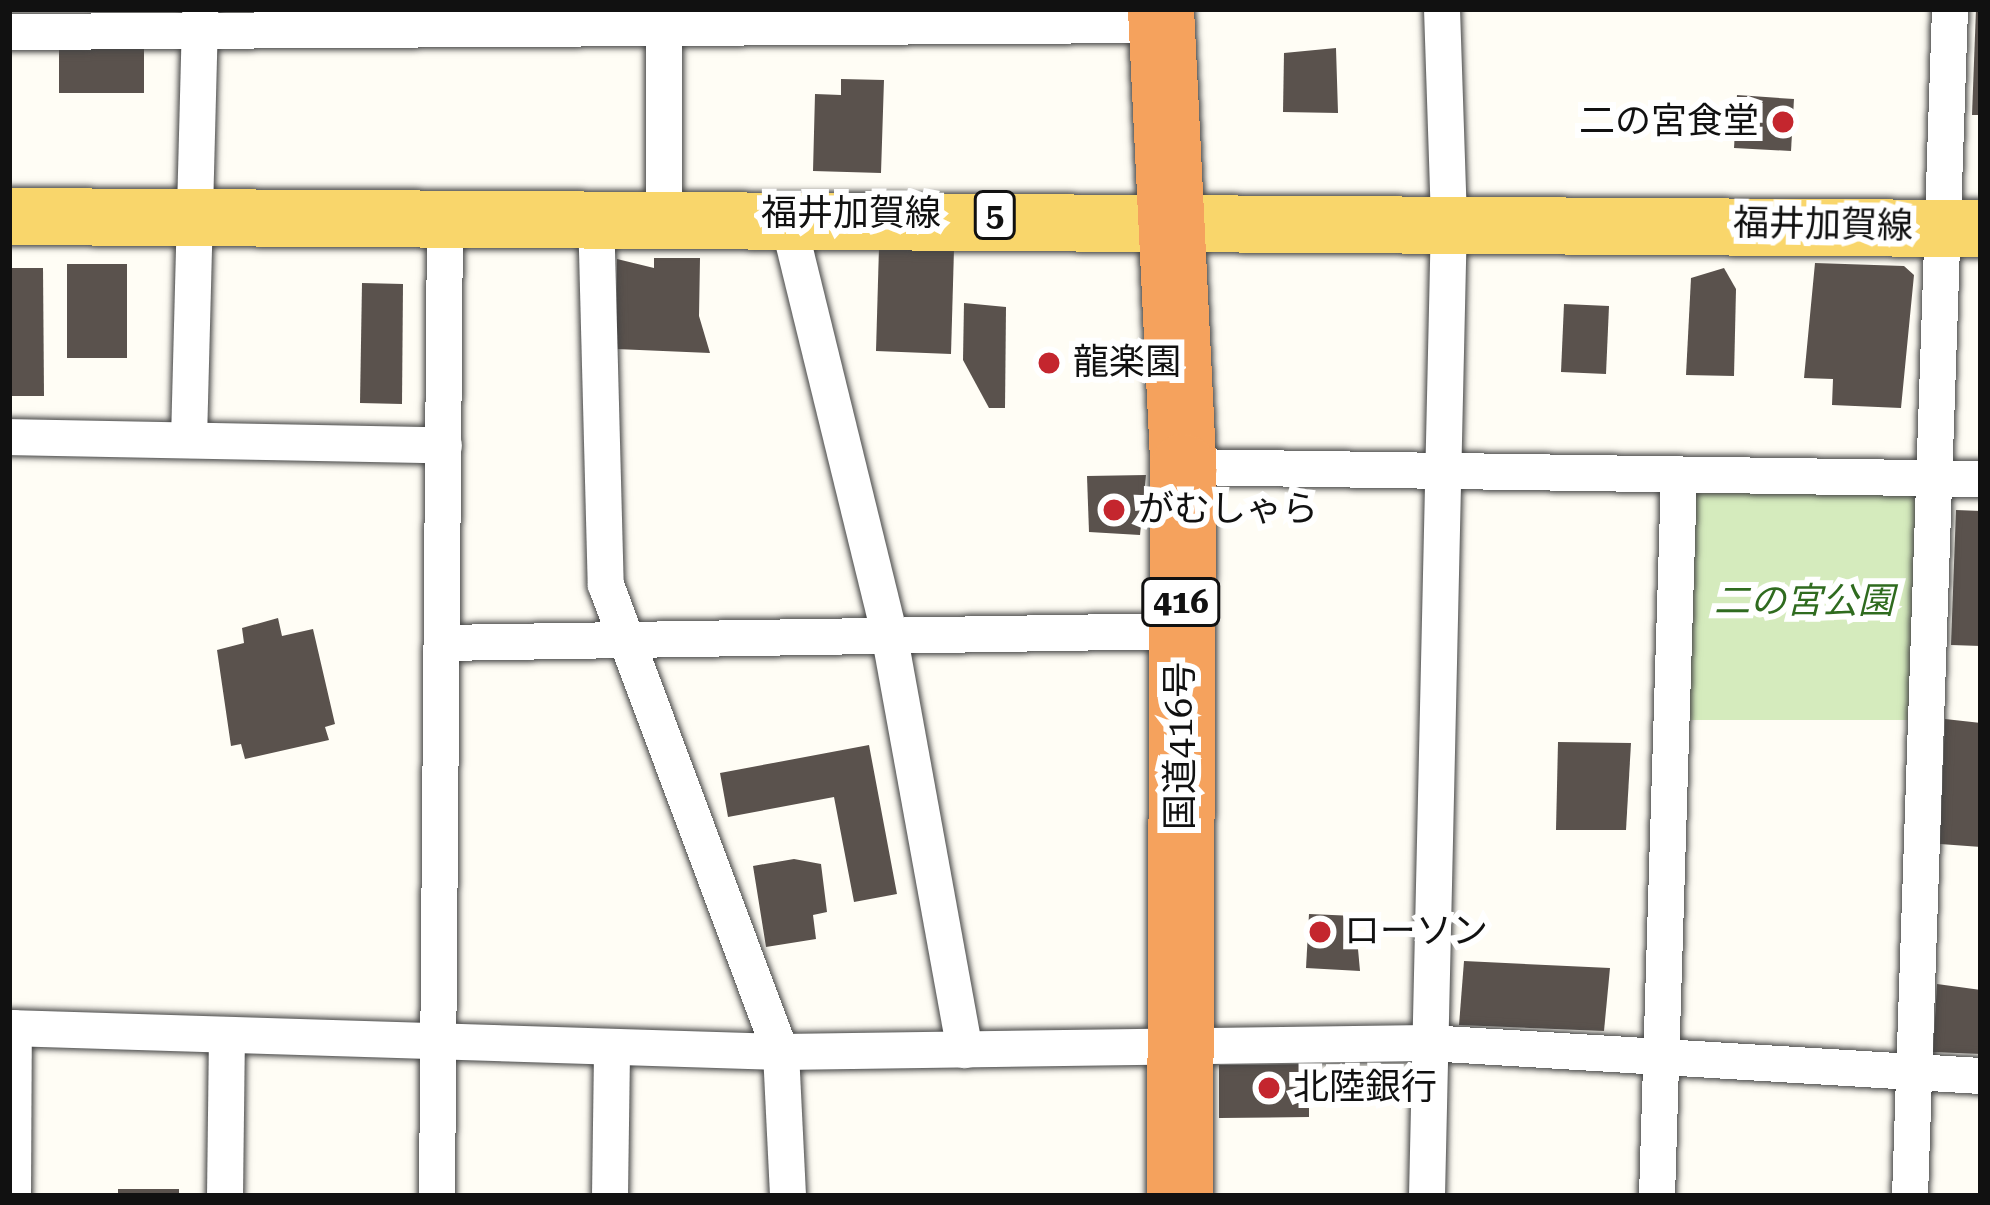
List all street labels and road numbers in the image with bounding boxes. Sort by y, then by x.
road number: 5 [971,188,1019,242]
street label: 福井加賀線 [761,192,941,236]
street label: 福井加賀線 [1733,202,1913,248]
road number: 416 [1139,575,1223,629]
street label: 国道416号 [1159,662,1203,830]

